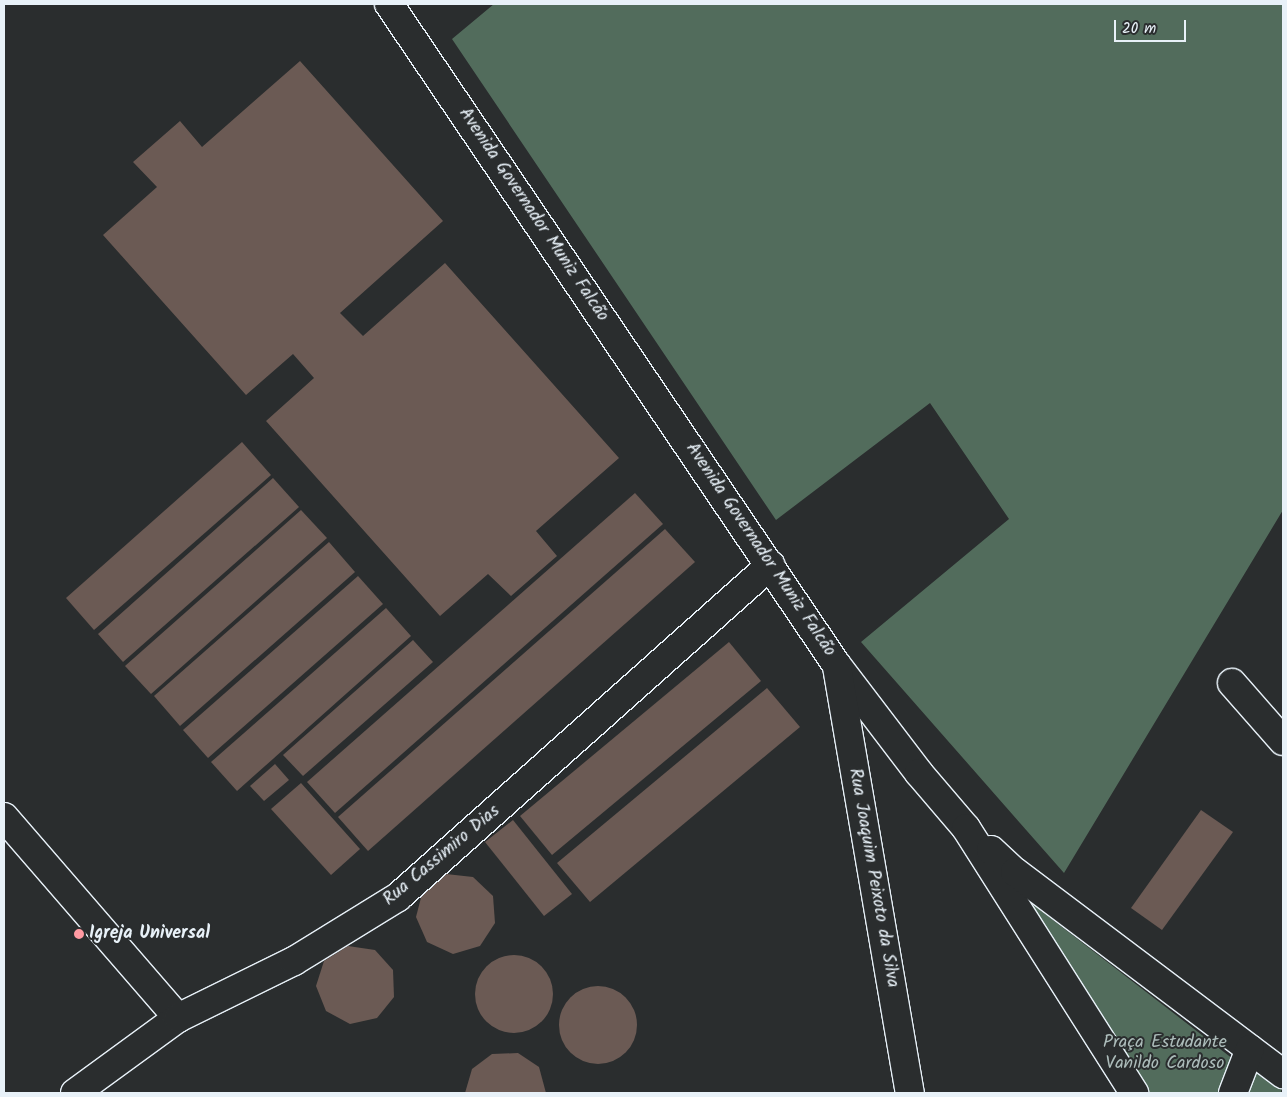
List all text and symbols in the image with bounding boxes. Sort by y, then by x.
scale bar [1117,10,1190,42]
text: 20 m [1122,17,1156,41]
street label: Avenida Governador Muniz Falcão [453,104,613,326]
street label: Avenida Governador Muniz Falcão [680,439,840,661]
street label: Rua Joaquim Peixoto da Silva [843,767,903,989]
street label: Rua Cassimiro Dias [379,801,505,911]
place label: Igreja Universal [89,923,210,945]
marker: Igreja Universal [73,928,85,940]
park label: Praça Estudante Vanildo Cardoso [1103,1033,1227,1076]

